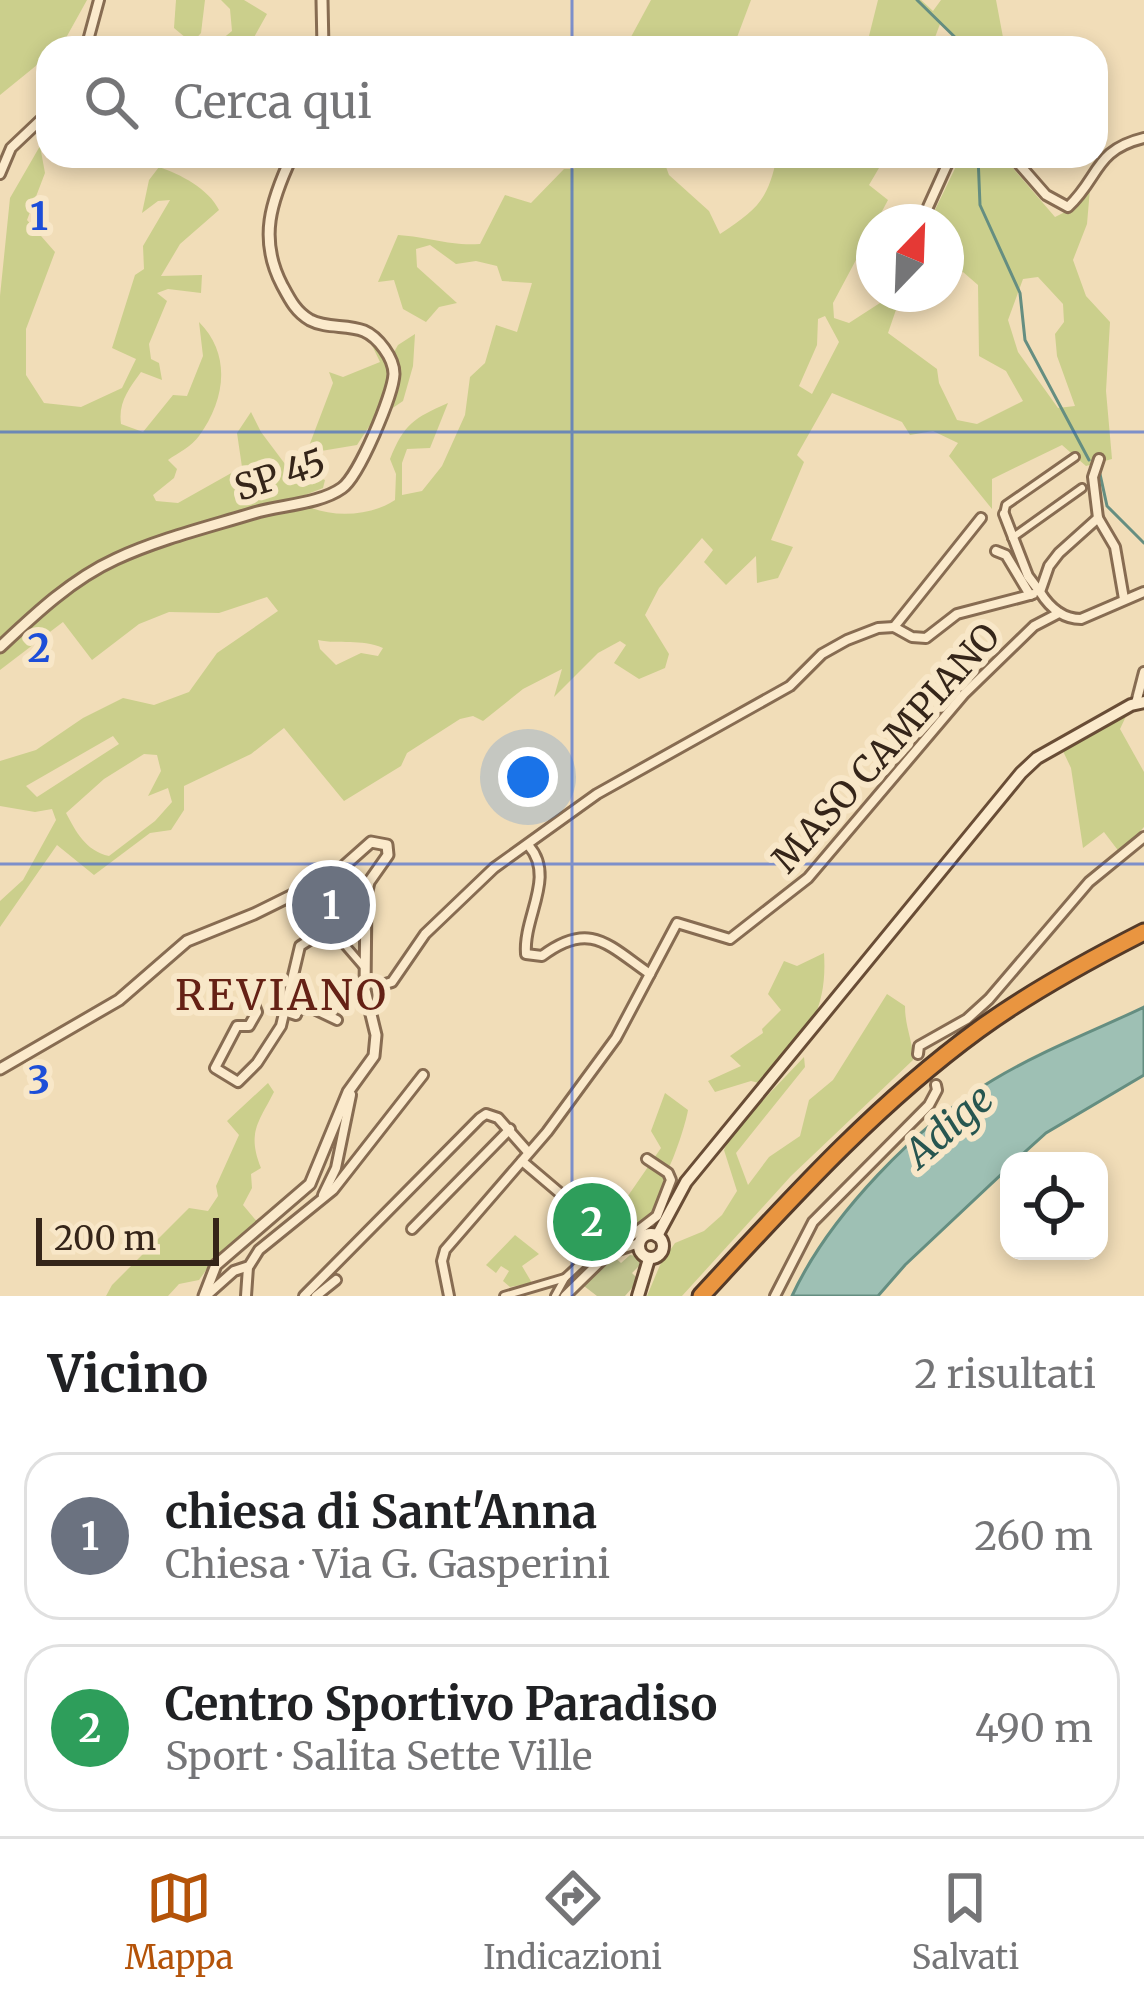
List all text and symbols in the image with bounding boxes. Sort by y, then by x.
search box [36,36,1108,168]
icon: search [78,69,144,135]
text: Cerca qui [174,74,372,130]
text: 1 [30,192,48,241]
north arrow [856,204,964,312]
street label: SP 45 [229,439,331,511]
street label: MASO CAMPIANO [762,614,1010,882]
text: 2 [28,624,50,673]
your location [498,747,558,807]
pin: 1 [292,860,370,950]
district label: REVIANO [175,969,389,1021]
text: 3 [28,1056,50,1105]
water label: Adige [892,1074,1003,1180]
map controls [1000,1152,1108,1260]
button: locate [1000,1152,1108,1260]
pin: 2 [553,1177,631,1267]
scale bar [36,1212,219,1265]
text: 200 m [54,1218,156,1259]
text: Vicino [48,1342,208,1406]
text: 2 risultati [914,1350,1096,1399]
text: chiesa di Sant'Anna [165,1484,597,1540]
text: 1 [81,1512,99,1561]
text: 260 m [974,1512,1093,1561]
text: Chiesa · Via G. Gasperini [165,1540,610,1589]
text: Centro Sportivo Paradiso [165,1676,717,1732]
text: 2 [79,1704,101,1753]
text: 490 m [975,1704,1093,1753]
text: Sport · Salita Sette Ville [165,1732,592,1781]
tab: Mappa [125,1865,234,1978]
tab: Indicazioni [483,1865,662,1978]
tab: Salvati [912,1865,1019,1978]

